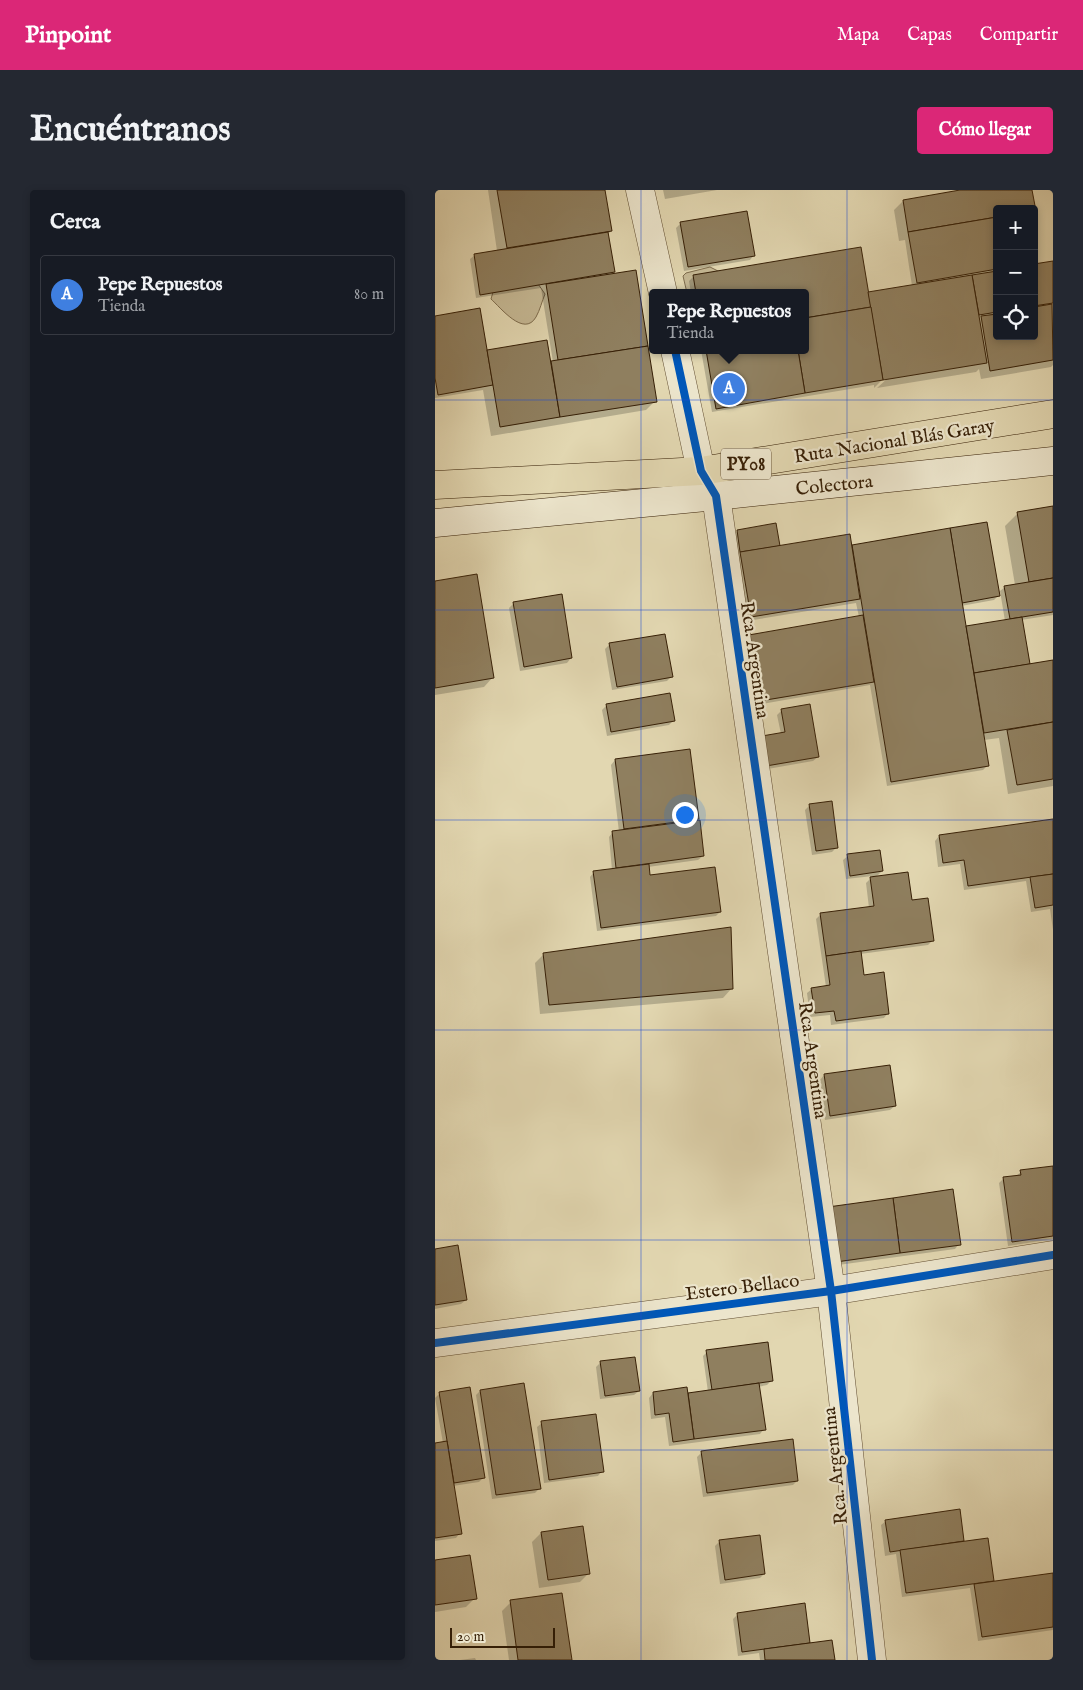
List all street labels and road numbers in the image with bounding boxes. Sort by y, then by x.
street label: Ruta Nacional Blás Garay [792,414,997,470]
road number: PY08 [721,448,771,480]
street label: Colectora [794,470,875,502]
street label: Rca. Argentina [734,600,774,721]
street label: Rca. Argentina [792,1000,832,1121]
street label: Estero Bellaco [684,1269,801,1307]
street label: Rca. Argentina [818,1405,854,1526]

